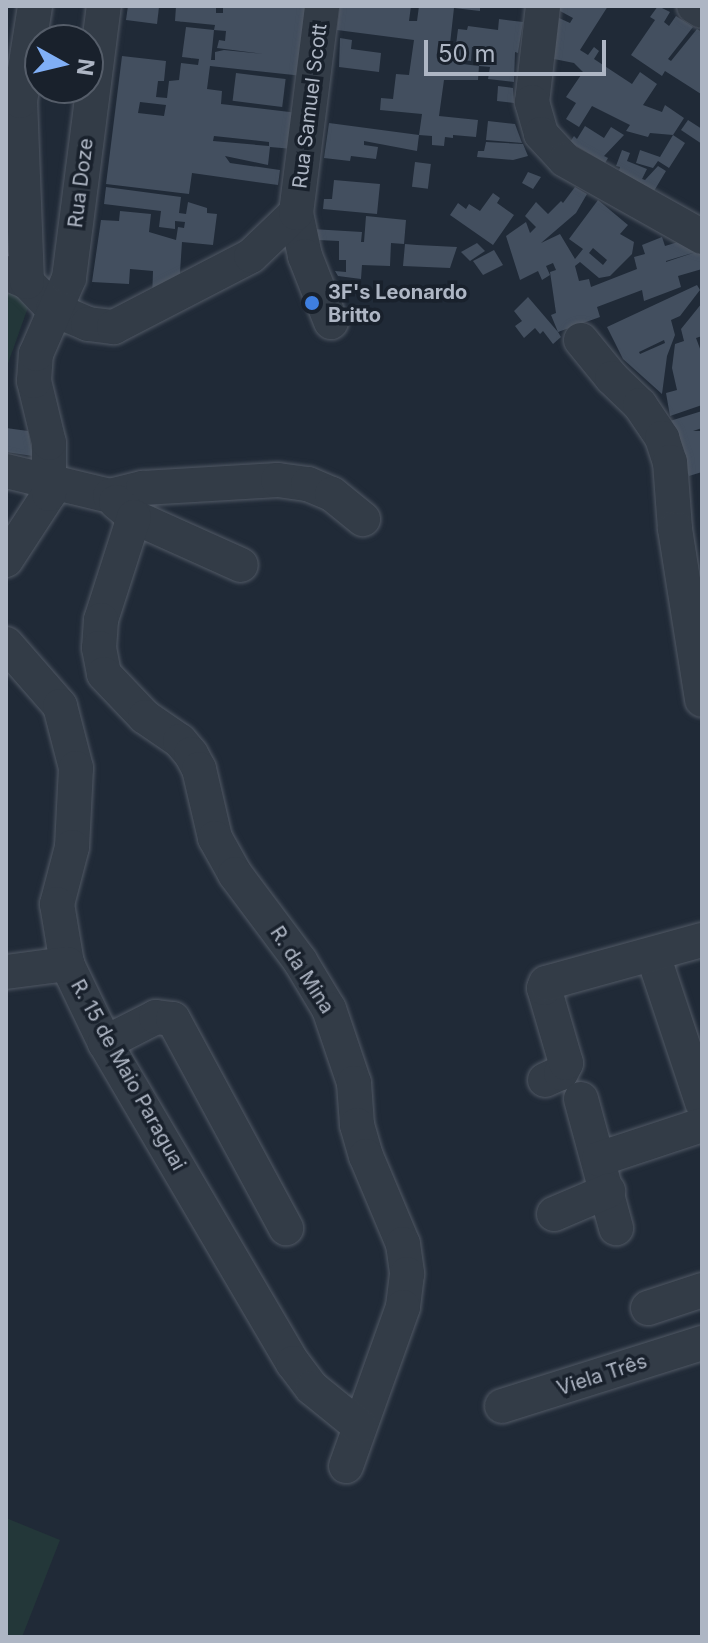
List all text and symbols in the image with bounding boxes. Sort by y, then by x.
street label: Rua Samuel Scott [288,22,332,190]
north arrow [24,24,104,104]
scale bar [428,24,610,74]
text: 50 m [438,39,496,68]
text: N [72,57,100,77]
street label: Rua Doze [64,137,98,229]
place label: 3F's Leonardo Britto [328,280,467,327]
marker: 3F's Leonardo Britto [303,294,321,312]
street label: R. da Mina [265,922,339,1018]
street label: R. 15 de Maio Paraguai [66,975,190,1175]
street label: Viela Três [554,1349,650,1401]

